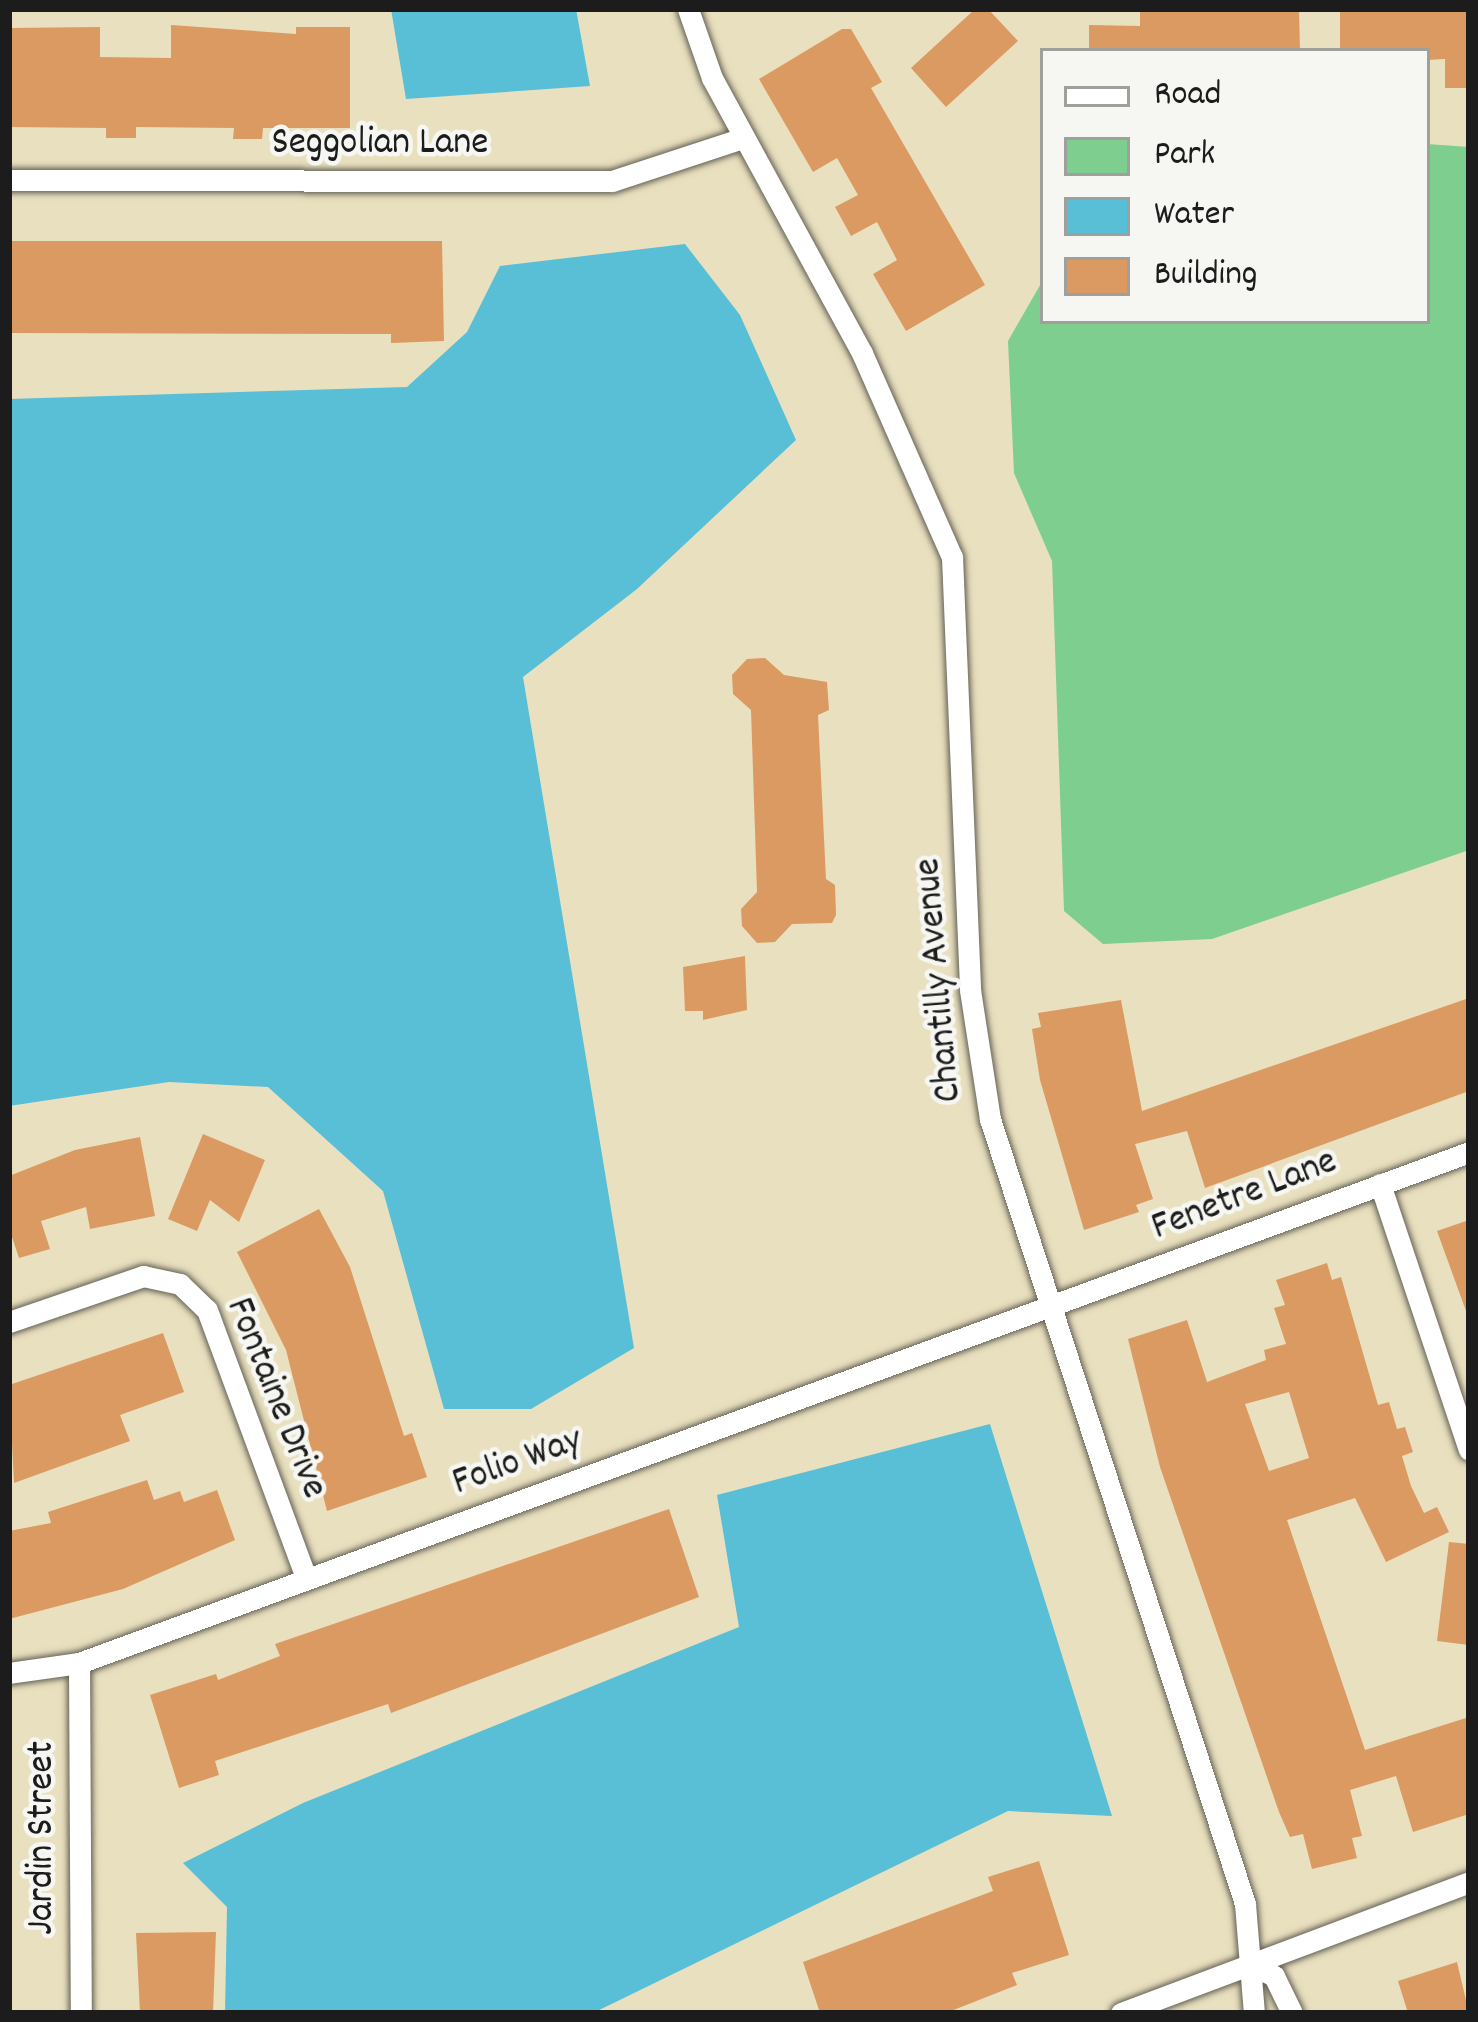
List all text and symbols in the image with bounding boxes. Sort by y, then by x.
legend [1040,48,1430,324]
text: Road [1154,70,1221,122]
street label: Seggolian Lane [272,122,488,168]
text: Park [1154,130,1215,182]
text: Water [1154,190,1234,242]
text: Building [1154,250,1258,302]
street label: Chantilly Avenue [907,856,975,1104]
street label: Fenetre Lane [1146,1140,1344,1254]
street label: Fontaine Drive [213,1292,335,1506]
street label: Folio Way [447,1419,589,1509]
street label: Jardin Street [21,1741,67,1935]

